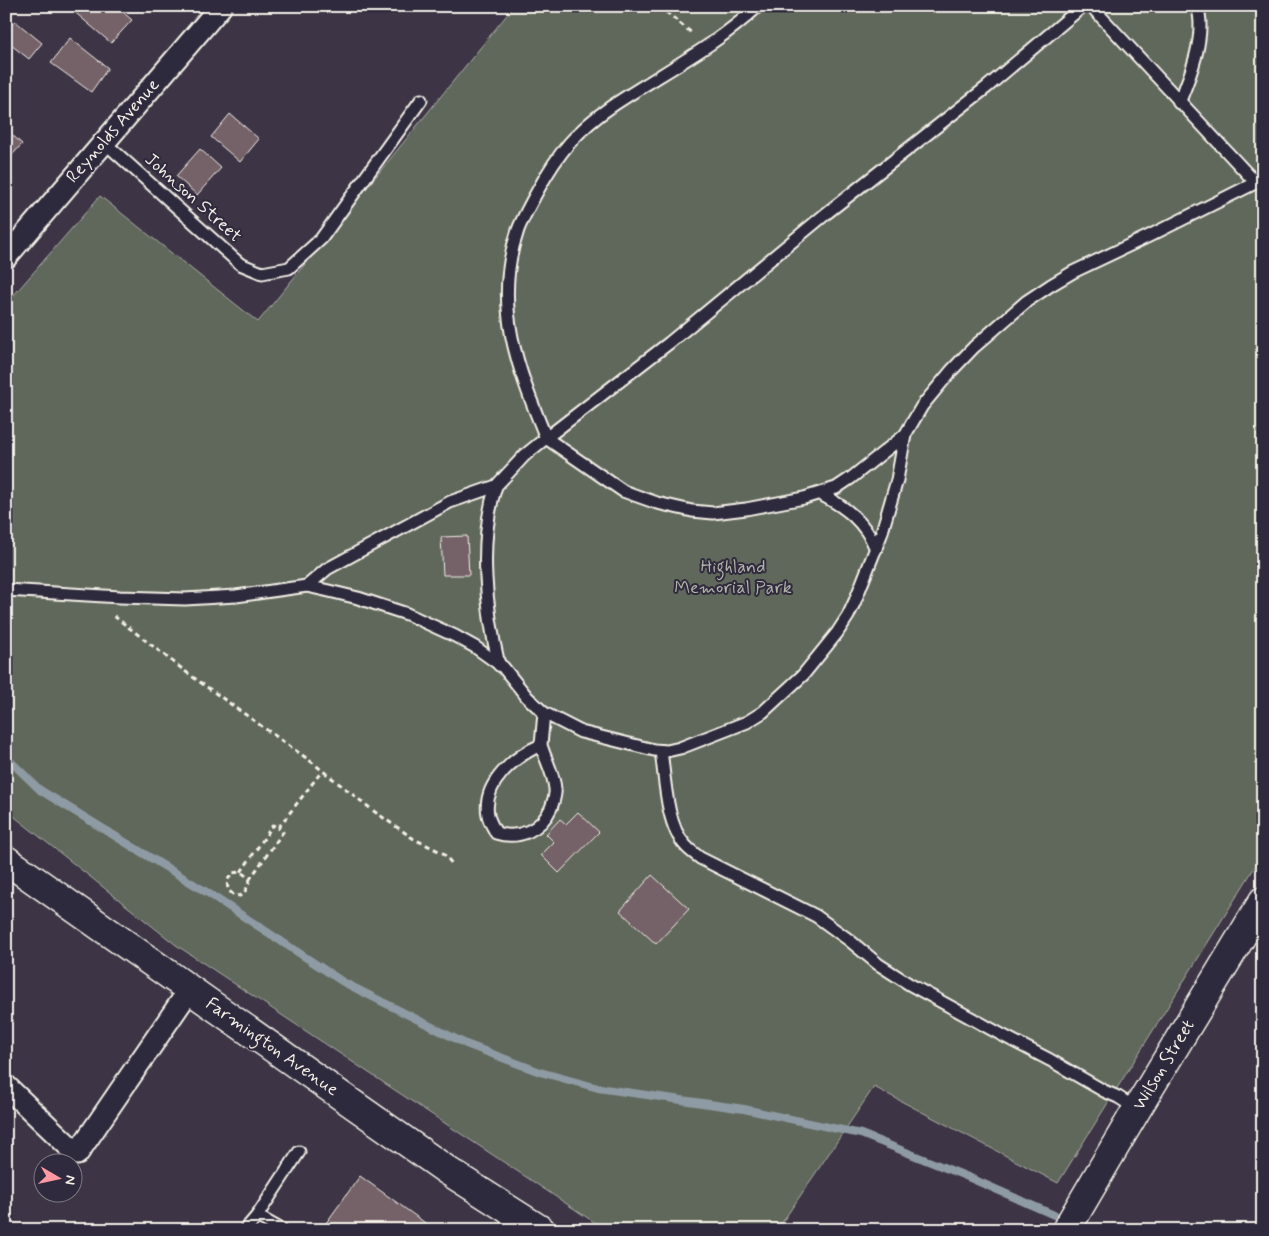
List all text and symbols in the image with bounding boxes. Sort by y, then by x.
street label: Reynolds Avenue [61,73,165,188]
street label: Johnson Street [139,148,247,248]
park label: Highland Memorial Park [674,555,792,600]
street label: Farmington Avenue [200,992,343,1104]
street label: Wilson Street [1127,1015,1201,1115]
north arrow [32,1154,82,1204]
text: N [60,1174,79,1186]

